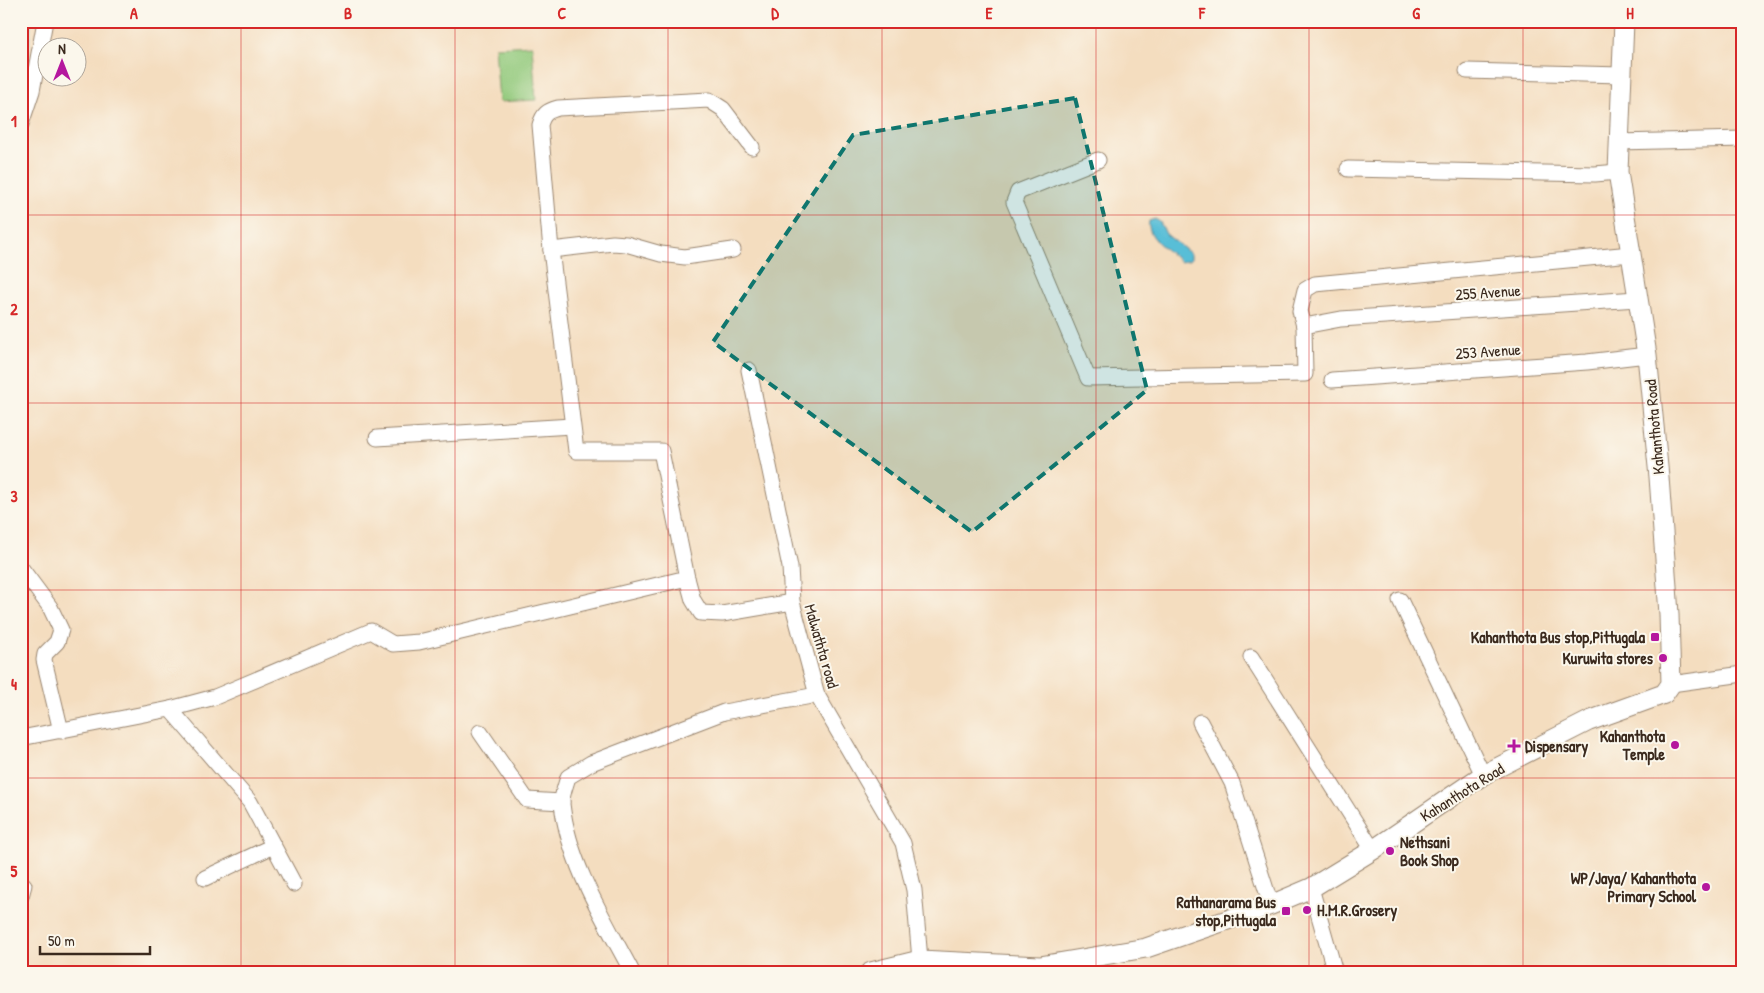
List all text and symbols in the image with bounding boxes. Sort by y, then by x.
text: A [130,2,138,24]
text: B [344,2,352,24]
text: C [558,2,567,24]
text: D [771,2,779,24]
text: E [985,2,993,24]
text: F [1198,2,1206,24]
text: G [1412,2,1420,24]
text: H [1626,2,1634,24]
north arrow [38,38,88,88]
text: N [58,39,66,58]
text: 1 [11,110,17,132]
street label: 255 Avenue [1455,279,1522,305]
text: 2 [10,298,18,320]
street label: 253 Avenue [1454,338,1522,364]
street label: Kahanthota Road [1639,379,1669,475]
text: 3 [10,485,18,507]
street label: Malwathta road [800,601,844,691]
place label: Kahanthota Bus stop,Pittugala [1471,626,1646,649]
marker: Kahanthota Bus stop,Pittugala [1649,631,1661,643]
place label: Kuruwita stores [1562,647,1654,669]
marker: Kuruwita stores [1657,652,1669,664]
text: 4 [11,673,17,695]
place label: Kahanthota Temple [1600,725,1666,766]
place label: Dispensary [1525,735,1588,758]
marker: Dispensary [1507,739,1521,753]
marker: Kahanthota Temple [1669,739,1681,751]
street label: Kahanthota Road [1416,757,1508,827]
place label: Nethsani Book Shop [1400,831,1459,872]
marker: Nethsani Book Shop [1384,845,1396,857]
text: 5 [11,860,18,882]
place label: WP/Jaya/ Kahanthota Primary School [1571,867,1697,908]
marker: WP/Jaya/ Kahanthota Primary School [1700,881,1712,893]
place label: Rathanarama Bus stop,Pittugala [1177,891,1277,932]
place label: H.M.R.Grosery [1317,899,1398,922]
marker: H.M.R.Grosery [1301,904,1313,916]
marker: Rathanarama Bus stop,Pittugala [1280,905,1292,917]
scale bar [40,923,150,955]
text: 50 m [48,930,75,951]

